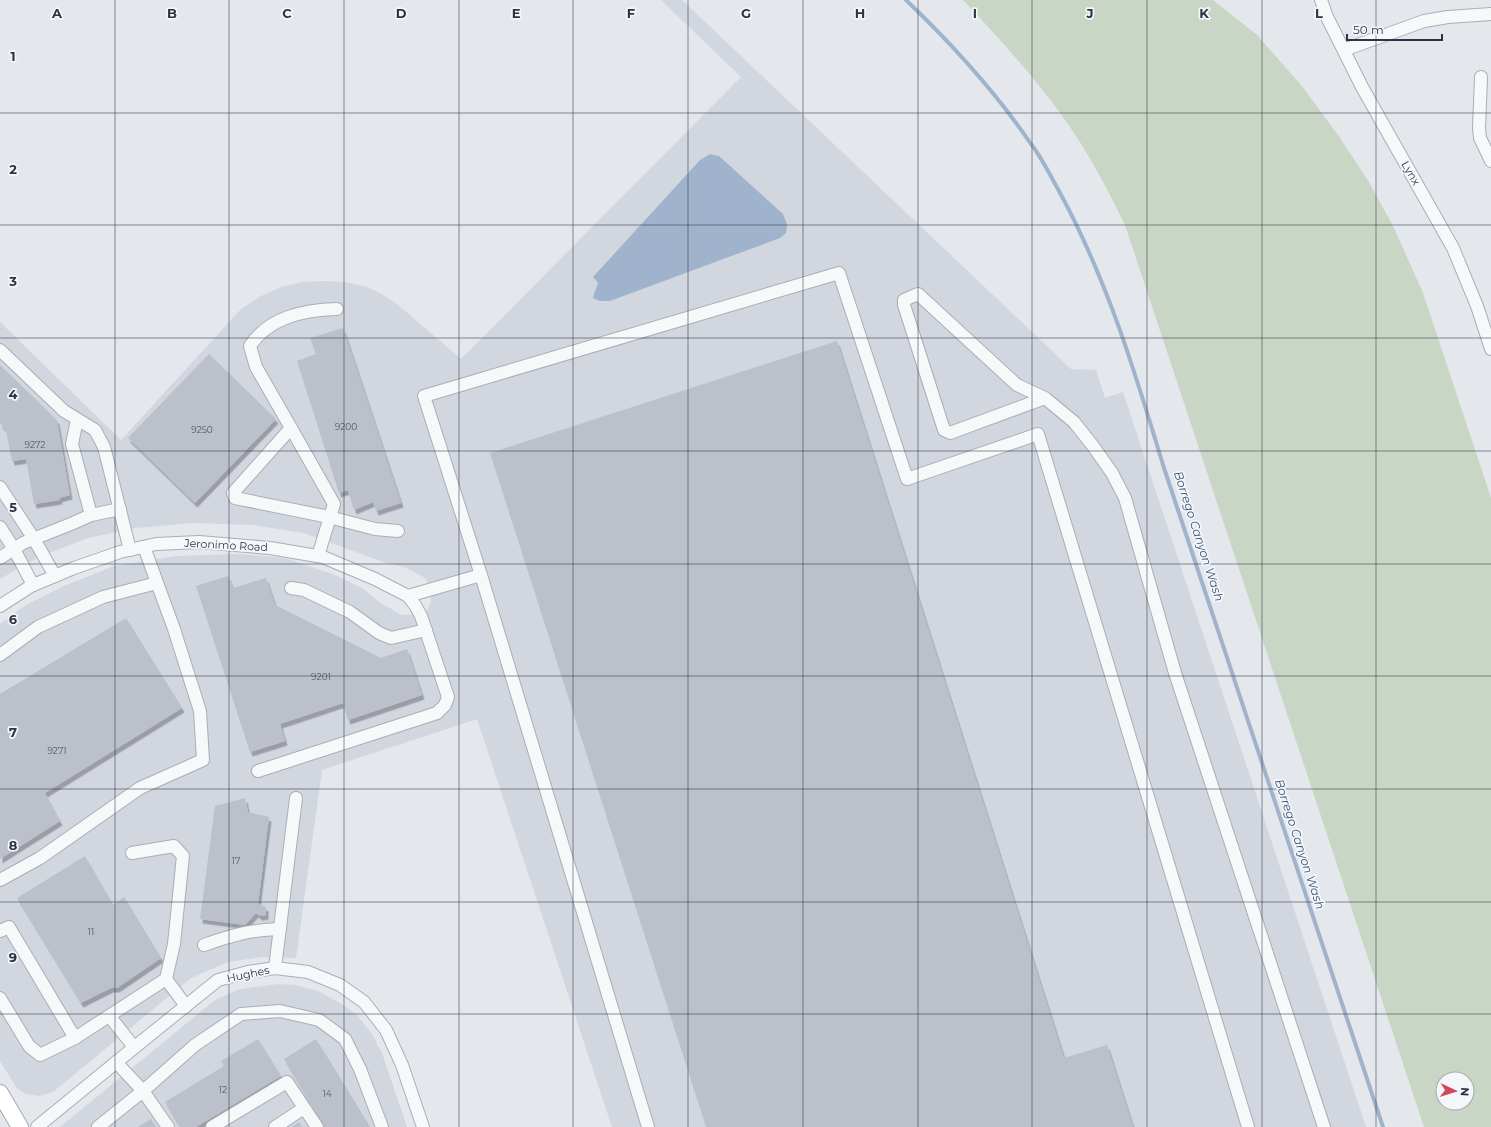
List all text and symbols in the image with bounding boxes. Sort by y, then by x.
text: A [51,5,63,21]
text: B [167,5,177,21]
text: C [282,5,292,21]
text: D [396,5,407,21]
text: E [512,5,521,21]
text: F [627,5,635,21]
text: G [741,5,751,21]
text: H [855,5,865,21]
text: I [973,5,977,21]
text: J [1085,5,1094,21]
text: K [1199,5,1209,21]
text: L [1315,5,1323,21]
scale bar [1347,16,1442,42]
text: 50 m [1353,22,1384,37]
text: 1 [10,48,16,64]
street label: Lynx [1398,158,1424,188]
text: 2 [9,161,17,177]
text: 3 [8,273,17,289]
text: 4 [9,386,18,402]
house number: 9200 [335,421,357,432]
house number: 9250 [191,424,213,435]
house number: 9272 [25,439,46,450]
water label: Borrego Canyon Wash [1171,469,1227,603]
text: 5 [9,499,17,515]
street label: Jeronimo Road [183,536,268,554]
text: 6 [9,611,18,627]
house number: 9201 [311,671,331,682]
text: 7 [9,724,17,740]
house number: 9271 [47,745,67,756]
water label: Borrego Canyon Wash [1272,777,1328,911]
text: 8 [9,837,18,853]
house number: 17 [232,855,240,866]
house number: 11 [88,926,94,937]
text: 9 [9,949,17,965]
street label: Hughes [225,963,271,985]
north arrow [1435,1071,1475,1111]
house number: 12 [219,1084,227,1095]
text: N [1458,1087,1472,1097]
house number: 14 [322,1088,332,1099]

